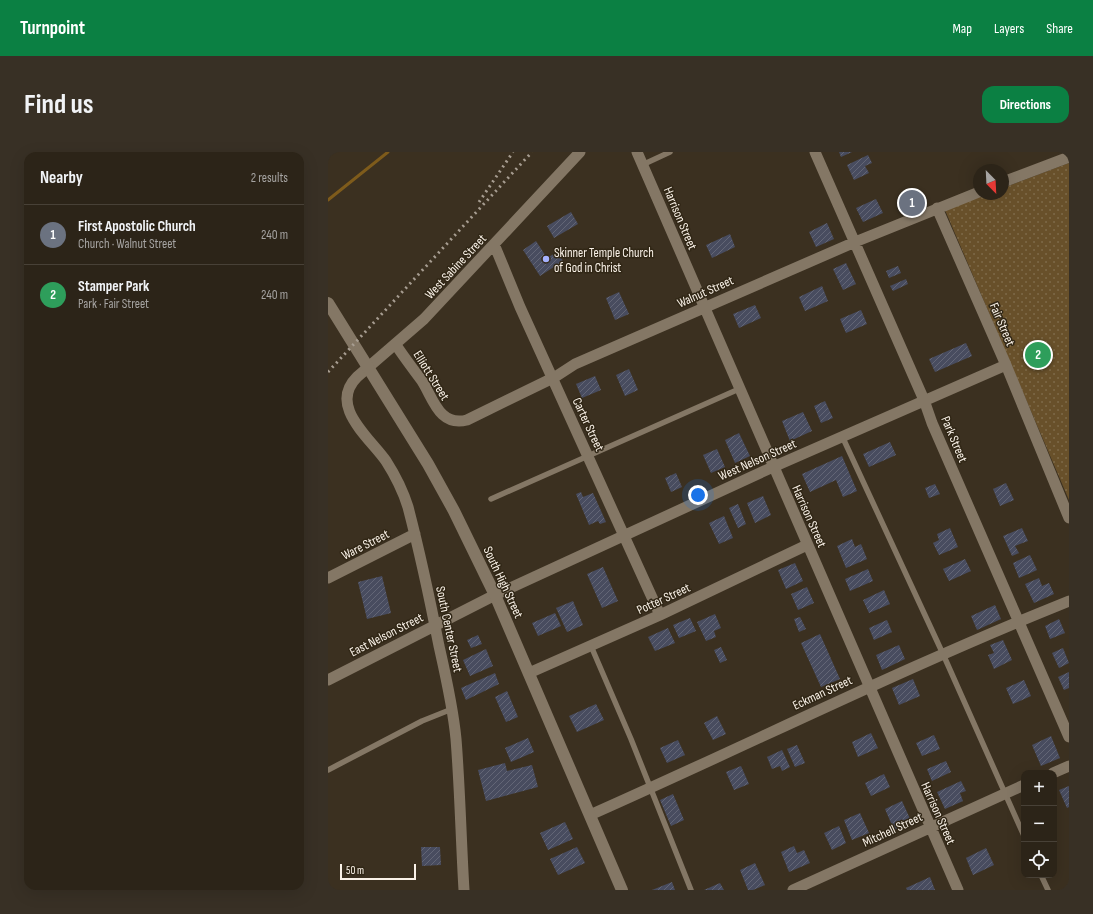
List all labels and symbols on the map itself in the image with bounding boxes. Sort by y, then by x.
north arrow [973,164,1009,200]
street label: Harrison Street [660,185,700,252]
pin: 1 [899,188,925,218]
street label: West Sabine Street [422,231,490,302]
place label: Skinner Temple Church of God in Christ [554,245,654,276]
marker: Skinner Temple Church of God in Christ [541,254,551,264]
street label: Walnut Street [675,272,736,311]
street label: Fair Street [986,300,1018,348]
pin: 2 [1025,340,1051,370]
street label: Elliott Street [410,348,453,403]
street label: Carter Street [569,395,607,454]
street label: Park Street [937,414,971,465]
street label: West Nelson Street [716,436,799,484]
street label: Harrison Street [788,483,830,550]
your location [688,485,708,505]
street label: Ware Street [339,526,392,564]
street label: South High Street [480,544,527,621]
street label: Potter Street [634,580,693,618]
street label: South Center Street [432,585,466,674]
street label: East Nelson Street [347,610,426,660]
street label: Eckman Street [790,672,855,714]
street label: Harrison Street [917,780,959,847]
street label: Mitchell Street [860,809,925,851]
scale bar [340,862,416,881]

